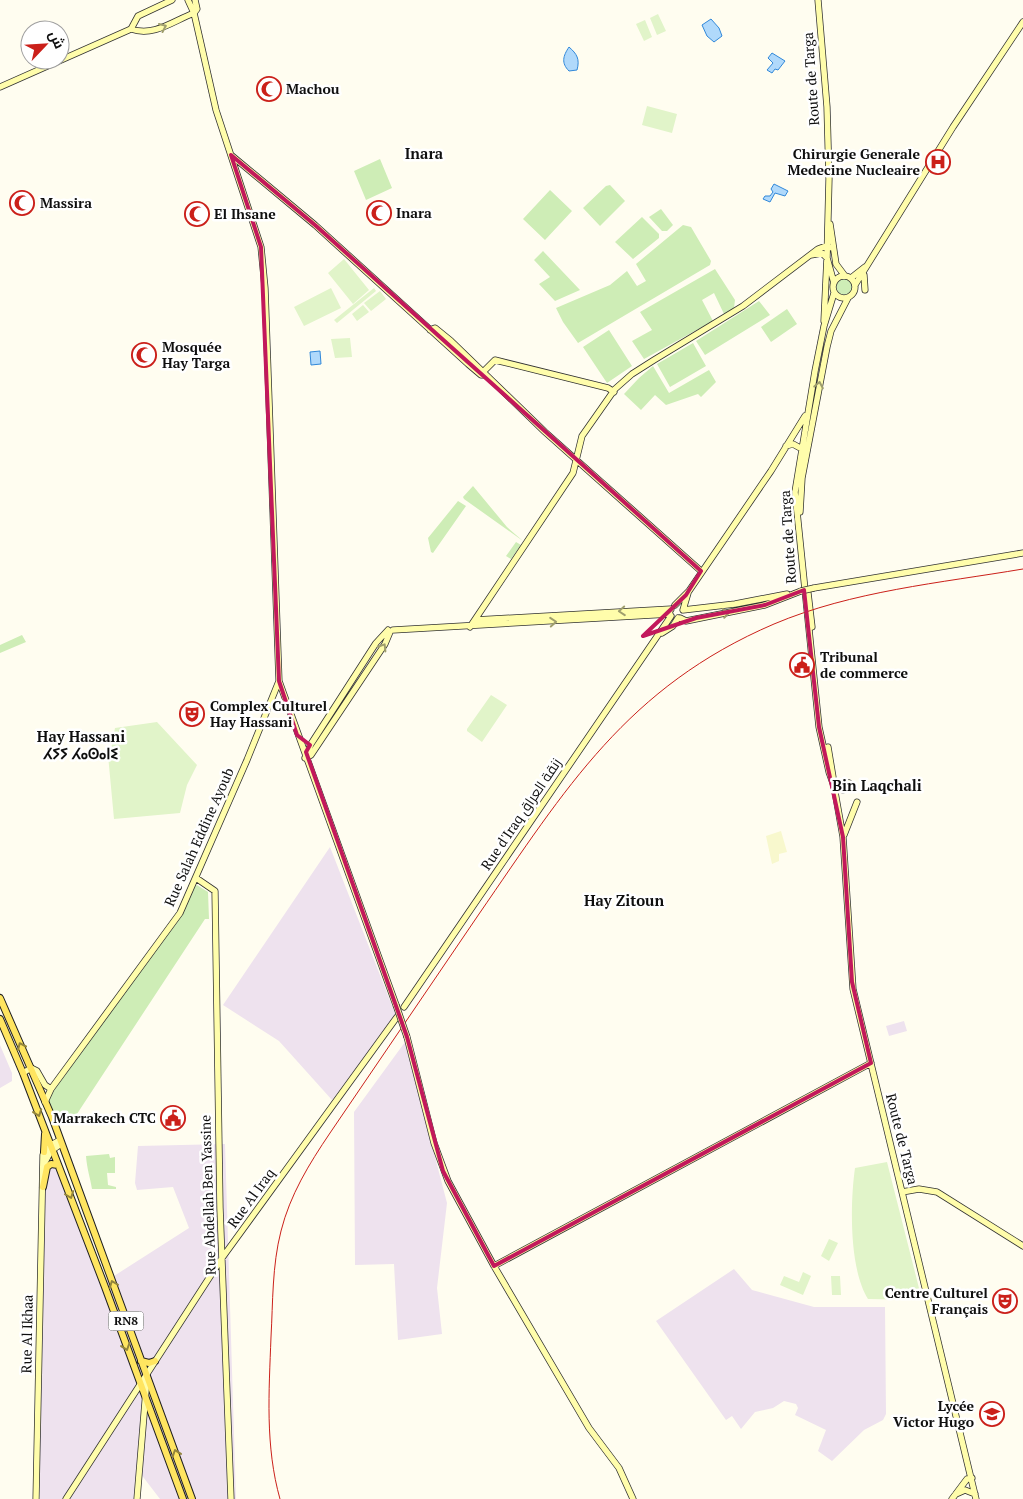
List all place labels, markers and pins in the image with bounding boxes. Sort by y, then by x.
mosque icon: Machou [256,76,282,102]
place label: Machou [286,79,340,98]
place label: Chirurgie Generale Medecine Nucleaire [788,144,920,179]
hospital icon: Chirurgie Generale Medecine Nucleaire [925,149,951,175]
mosque icon: Massira [9,190,35,216]
place label: Massira [40,193,92,212]
mosque icon: Inara [366,200,392,226]
mosque icon: El Ihsane [184,201,210,227]
place label: Inara [396,203,432,222]
place label: El Ihsane [214,204,276,223]
place label: Mosquée Hay Targa [162,337,230,372]
mosque icon: Mosquée Hay Targa [131,342,157,368]
place label: Tribunal de commerce [820,647,909,682]
public building icon: Tribunal de commerce [789,652,815,678]
place label: Complex Culturel Hay Hassani [210,696,327,731]
theatre icon: Complex Culturel Hay Hassani [179,701,205,727]
public building icon: Marrakech CTC [160,1105,186,1131]
place label: Marrakech CTC [53,1108,156,1127]
place label: Centre Culturel Français [885,1283,988,1318]
theatre icon: Centre Culturel Français [992,1288,1018,1314]
place label: Lycée Victor Hugo [893,1396,974,1431]
school or university icon: Lycée Victor Hugo [979,1401,1005,1427]

